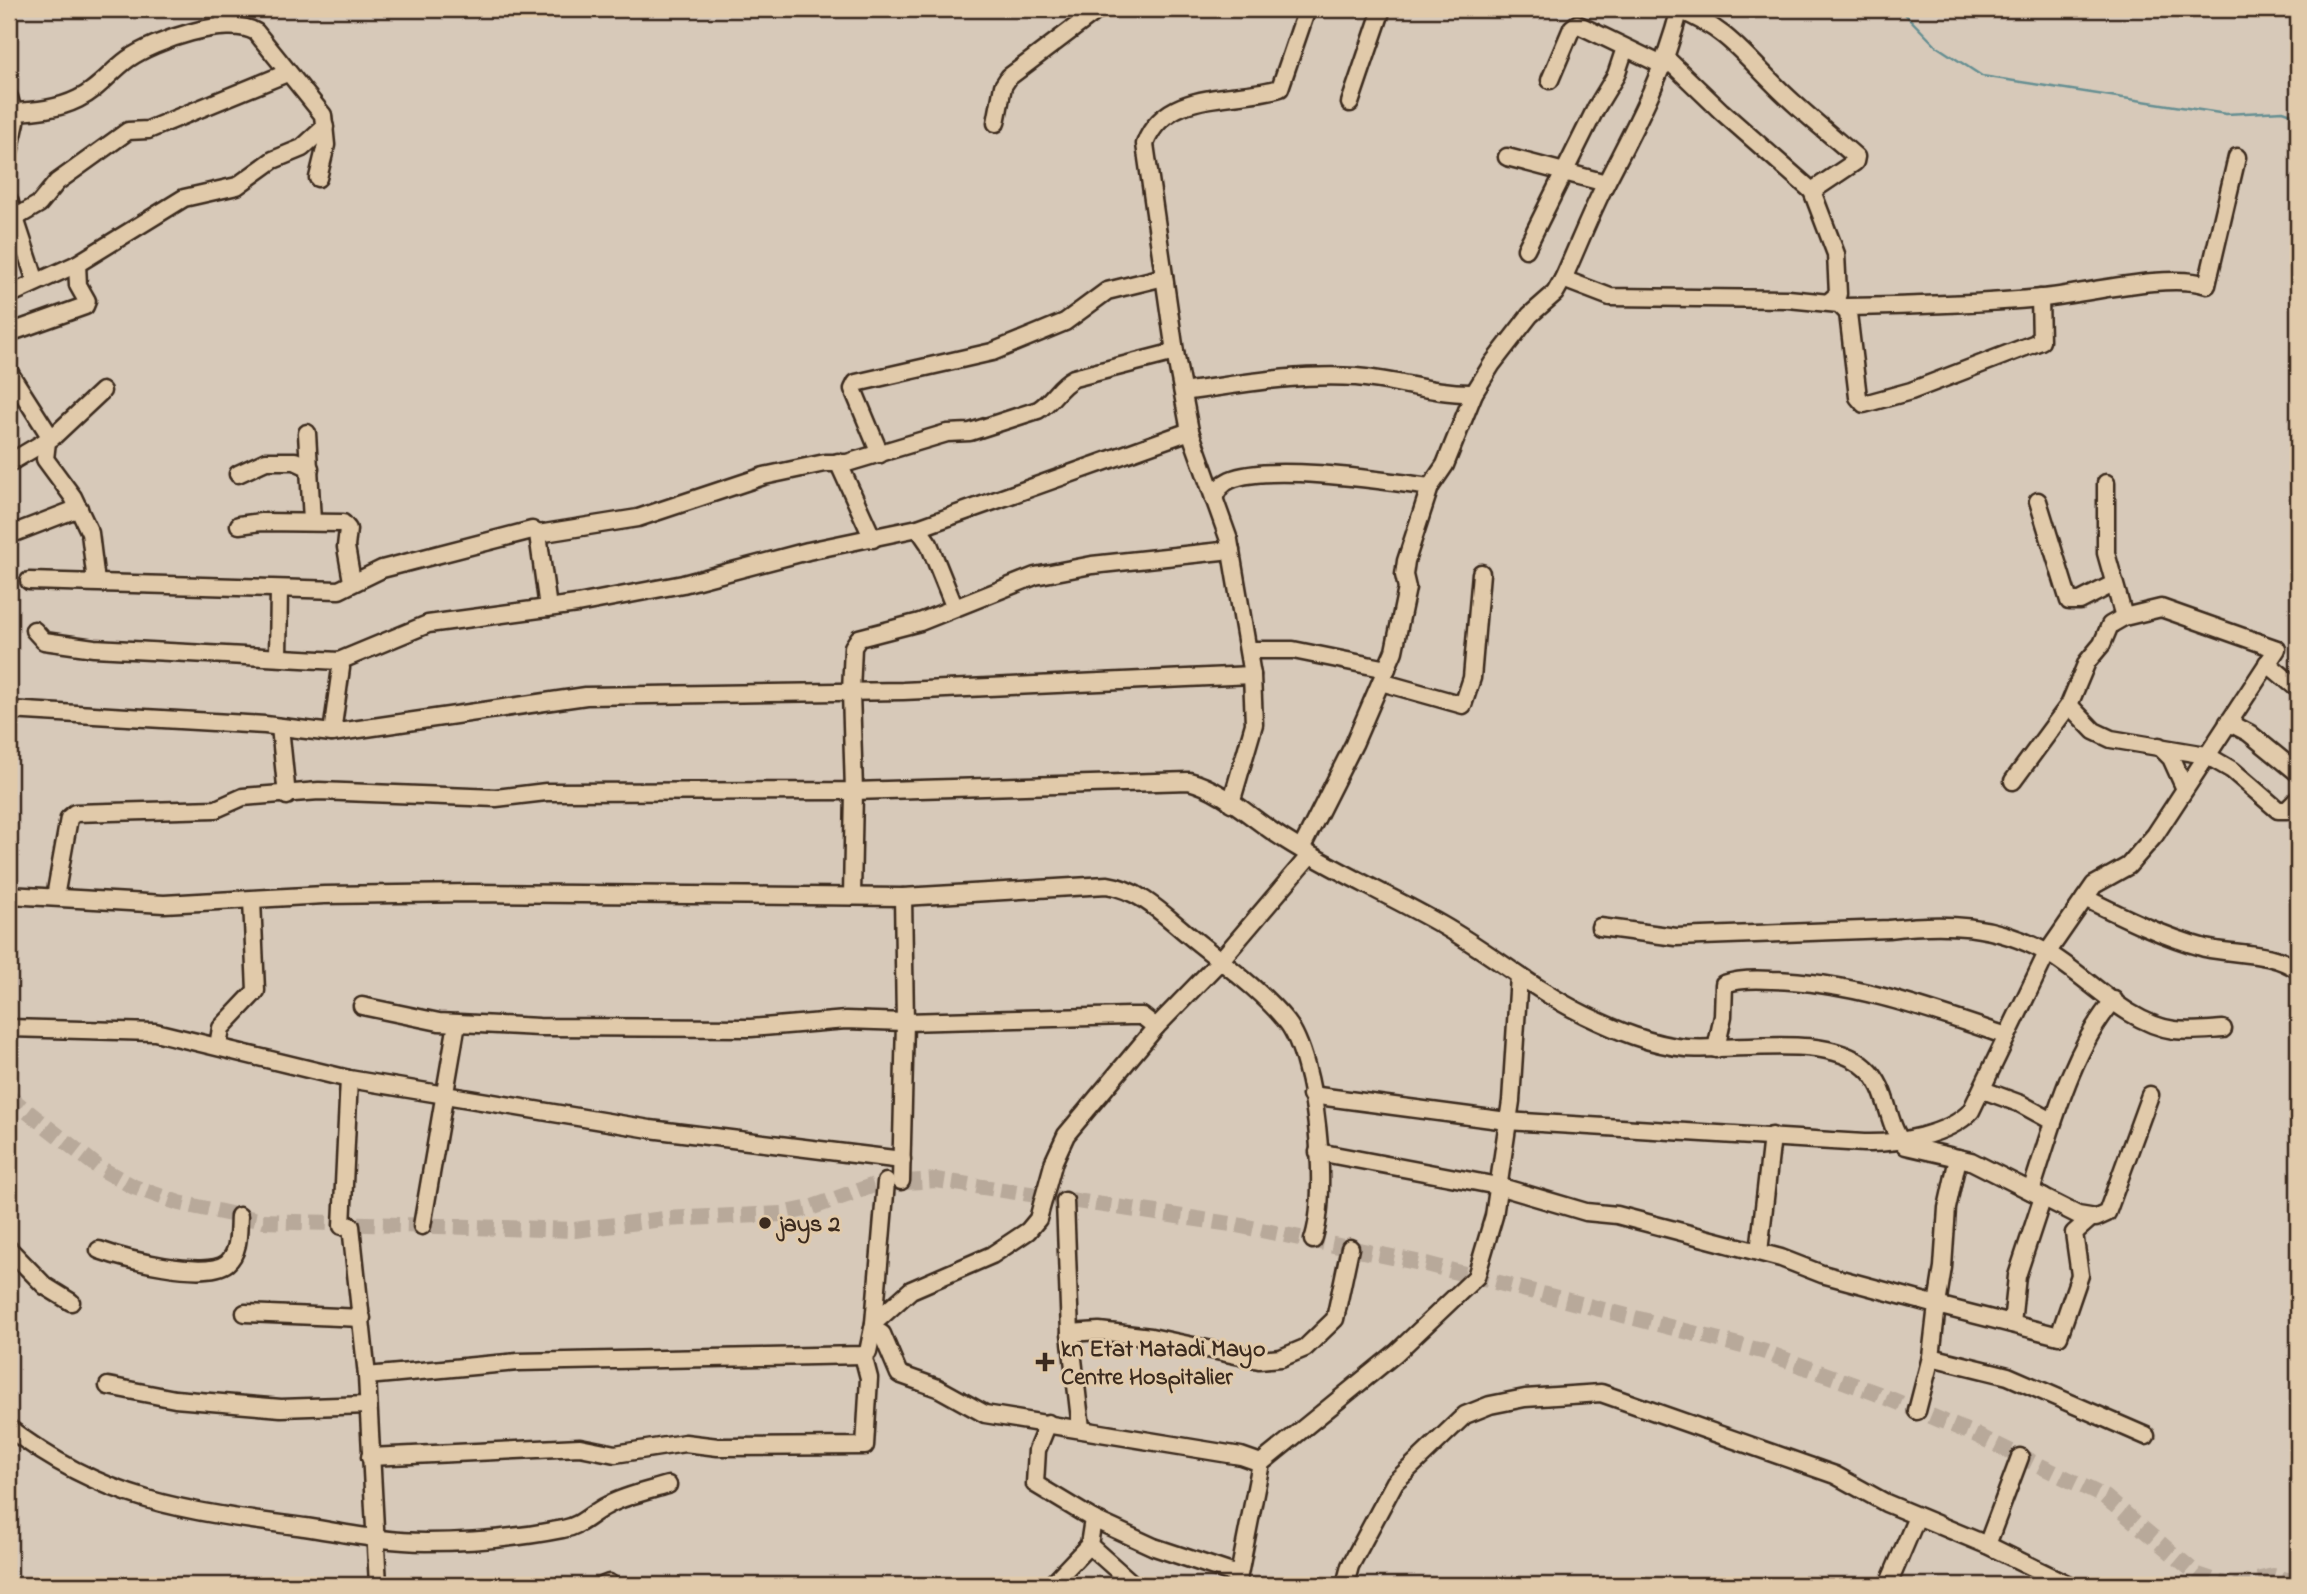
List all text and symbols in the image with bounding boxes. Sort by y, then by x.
place label: jays 2 [775,1208,840,1244]
marker: jays 2 [757,1215,773,1231]
place label: kn Etat Matadi Mayo Centre Hospitalier [1061,1333,1265,1396]
marker: kn Etat Matadi Mayo Centre Hospitalier [1035,1352,1055,1372]

